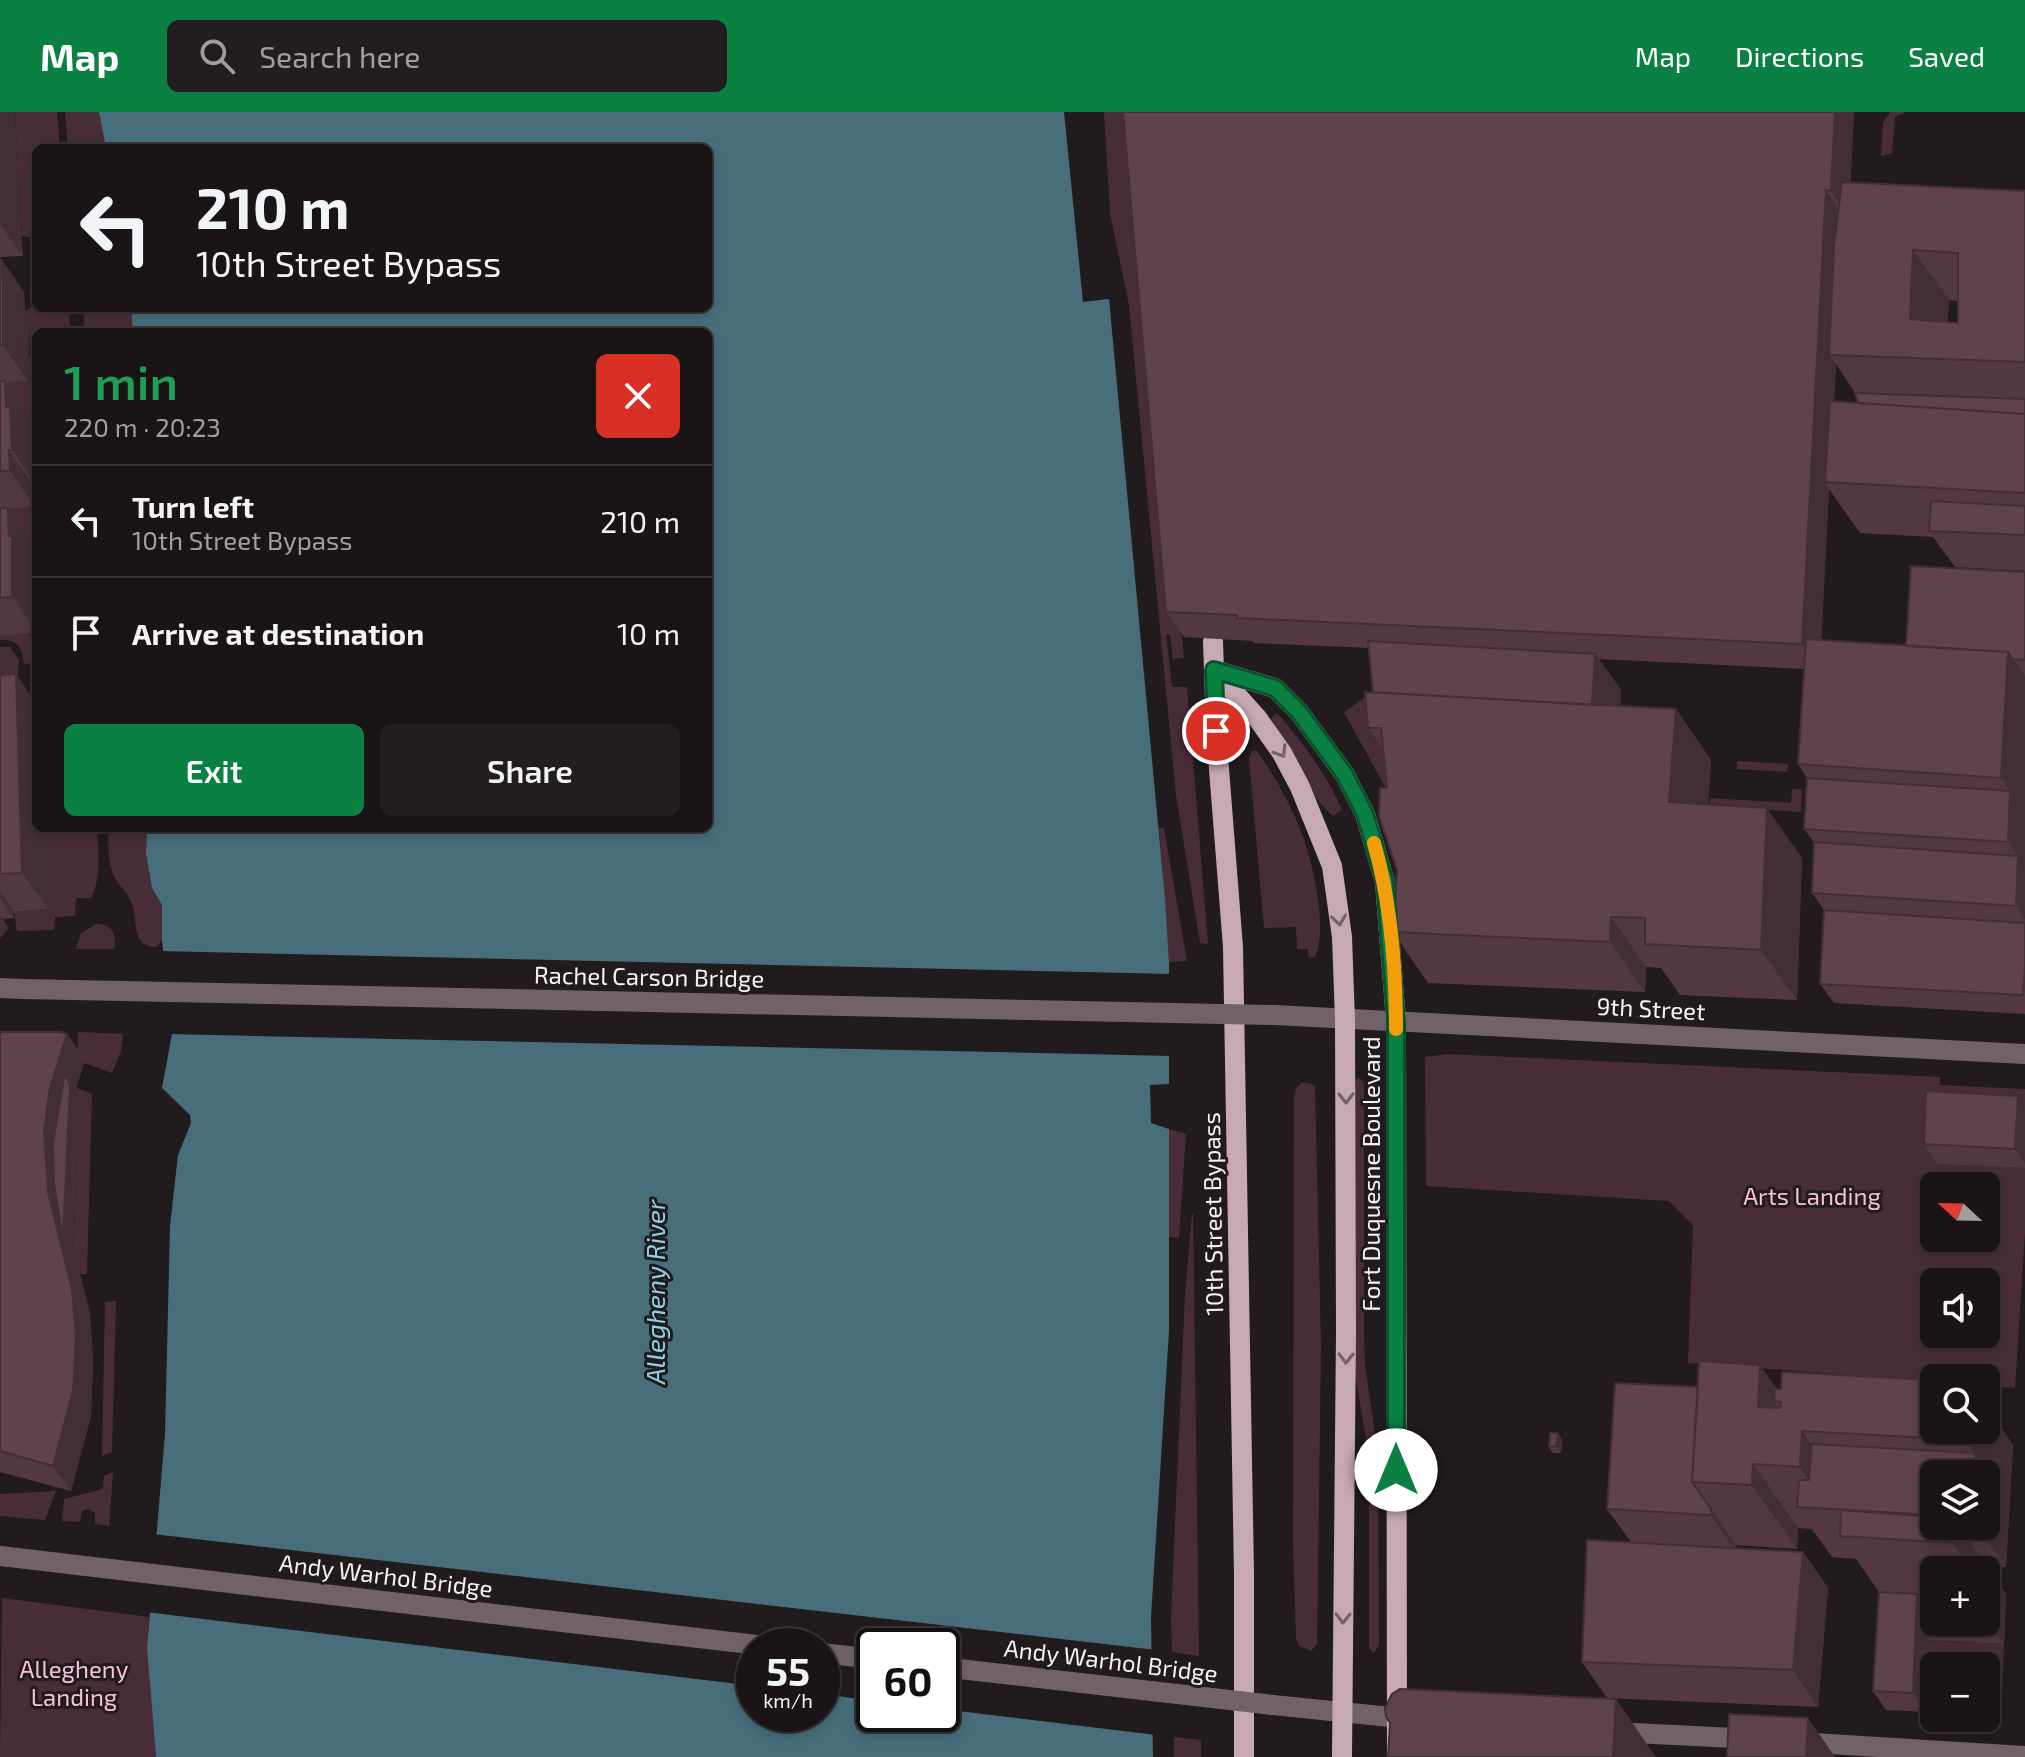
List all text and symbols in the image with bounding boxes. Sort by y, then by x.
search box [167,20,727,92]
text: Map [40,33,119,79]
icon: search [195,34,239,78]
text: Search here [259,38,420,74]
text: Map [1635,39,1691,73]
text: Directions [1735,39,1864,73]
text: Saved [1908,39,1985,73]
text: 210 m [196,173,350,240]
icon: left [64,176,168,280]
text: 10th Street Bypass [196,241,501,284]
text: 1 min [64,352,178,410]
button: close [596,354,680,438]
text: 220 m · 20:23 [64,411,221,442]
text: Turn left [132,488,254,524]
icon: left [64,499,108,543]
text: 210 m [600,503,680,539]
text: 10th Street Bypass [132,524,353,555]
icon: arrive [64,611,108,655]
text: Arrive at destination [132,615,424,651]
text: 10 m [617,615,680,651]
pin [1182,697,1250,765]
icon: arrive [1194,709,1238,753]
button: Exit [64,724,364,816]
button: Share [380,724,680,816]
one-way arrow [1271,743,1286,758]
one-way arrow [1331,913,1348,926]
street label: Rachel Carson Bridge [534,959,764,993]
street label: 9th Street [1596,991,1706,1025]
street label: Fort Duquesne Boulevard [1356,1036,1385,1312]
one-way arrow [1337,1092,1355,1105]
street label: 10th Street Bypass [1196,1112,1228,1316]
north arrow [1920,1172,2000,1252]
map controls [1920,1172,2000,1732]
park label: Arts Landing [1743,1181,1881,1210]
water label: Allegheny River [639,1199,671,1385]
button: sound [1920,1268,2000,1348]
one-way arrow [1337,1352,1355,1365]
button: search [1920,1364,2000,1444]
position arrow [1354,1428,1438,1512]
button: layers [1920,1460,2000,1540]
street label: Andy Warhol Bridge [278,1548,494,1602]
button: + [1920,1556,2000,1636]
one-way arrow [1334,1612,1352,1625]
speed limit sign: 60 [856,1628,960,1732]
street label: Andy Warhol Bridge [1003,1633,1219,1687]
text: 55 [766,1646,810,1694]
button: − [1920,1652,2000,1732]
park label: Allegheny Landing [20,1654,129,1711]
text: km/h [763,1688,813,1712]

